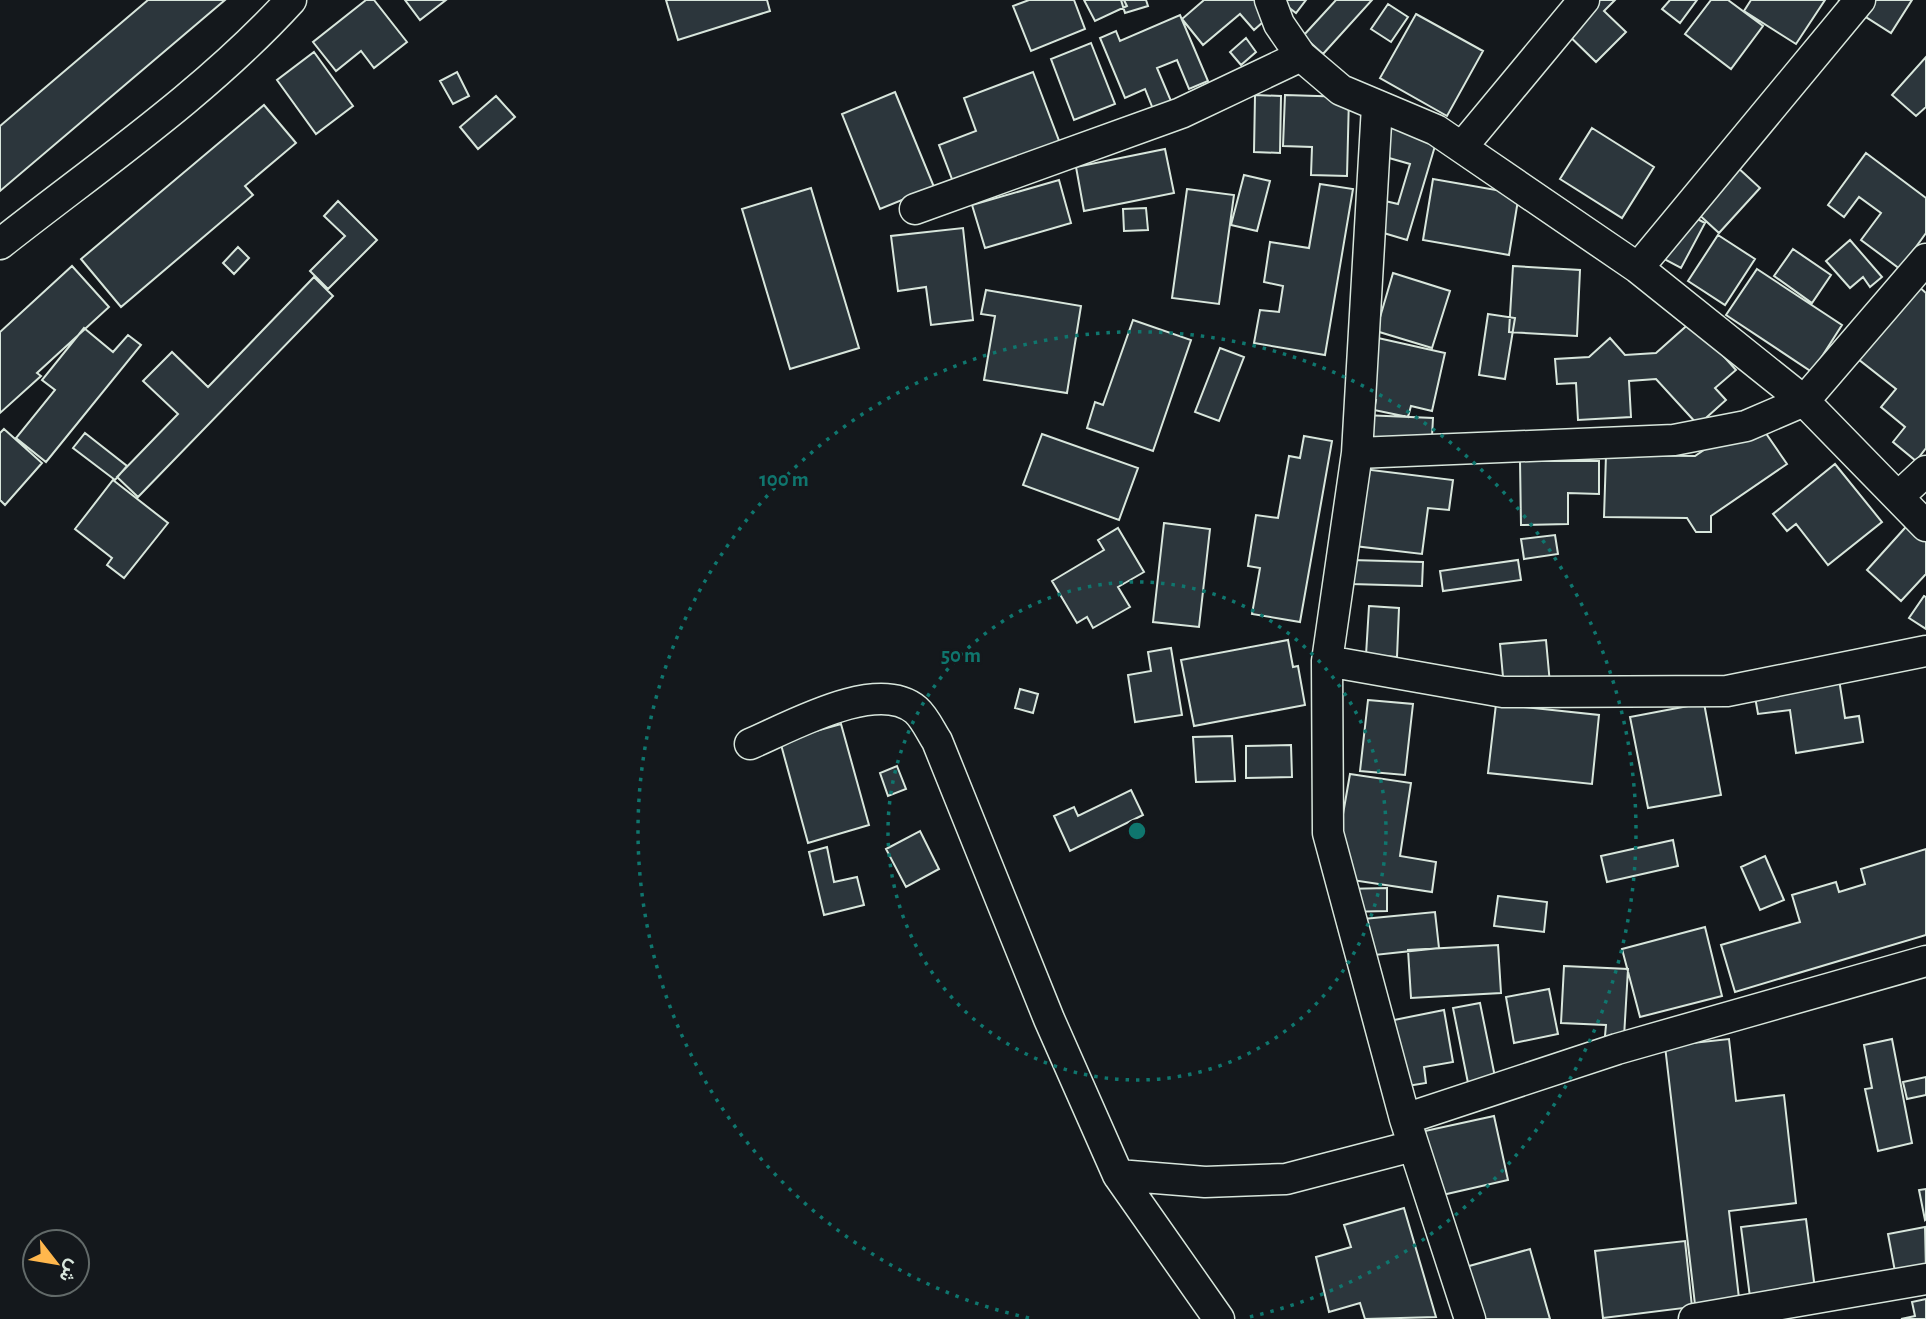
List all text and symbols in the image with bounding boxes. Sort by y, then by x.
text: 100 m [759,469,809,490]
text: 50 m [941,645,981,666]
centre of rings [1125,819,1149,843]
north arrow [21,1228,91,1298]
text: ش [54,1256,83,1286]

